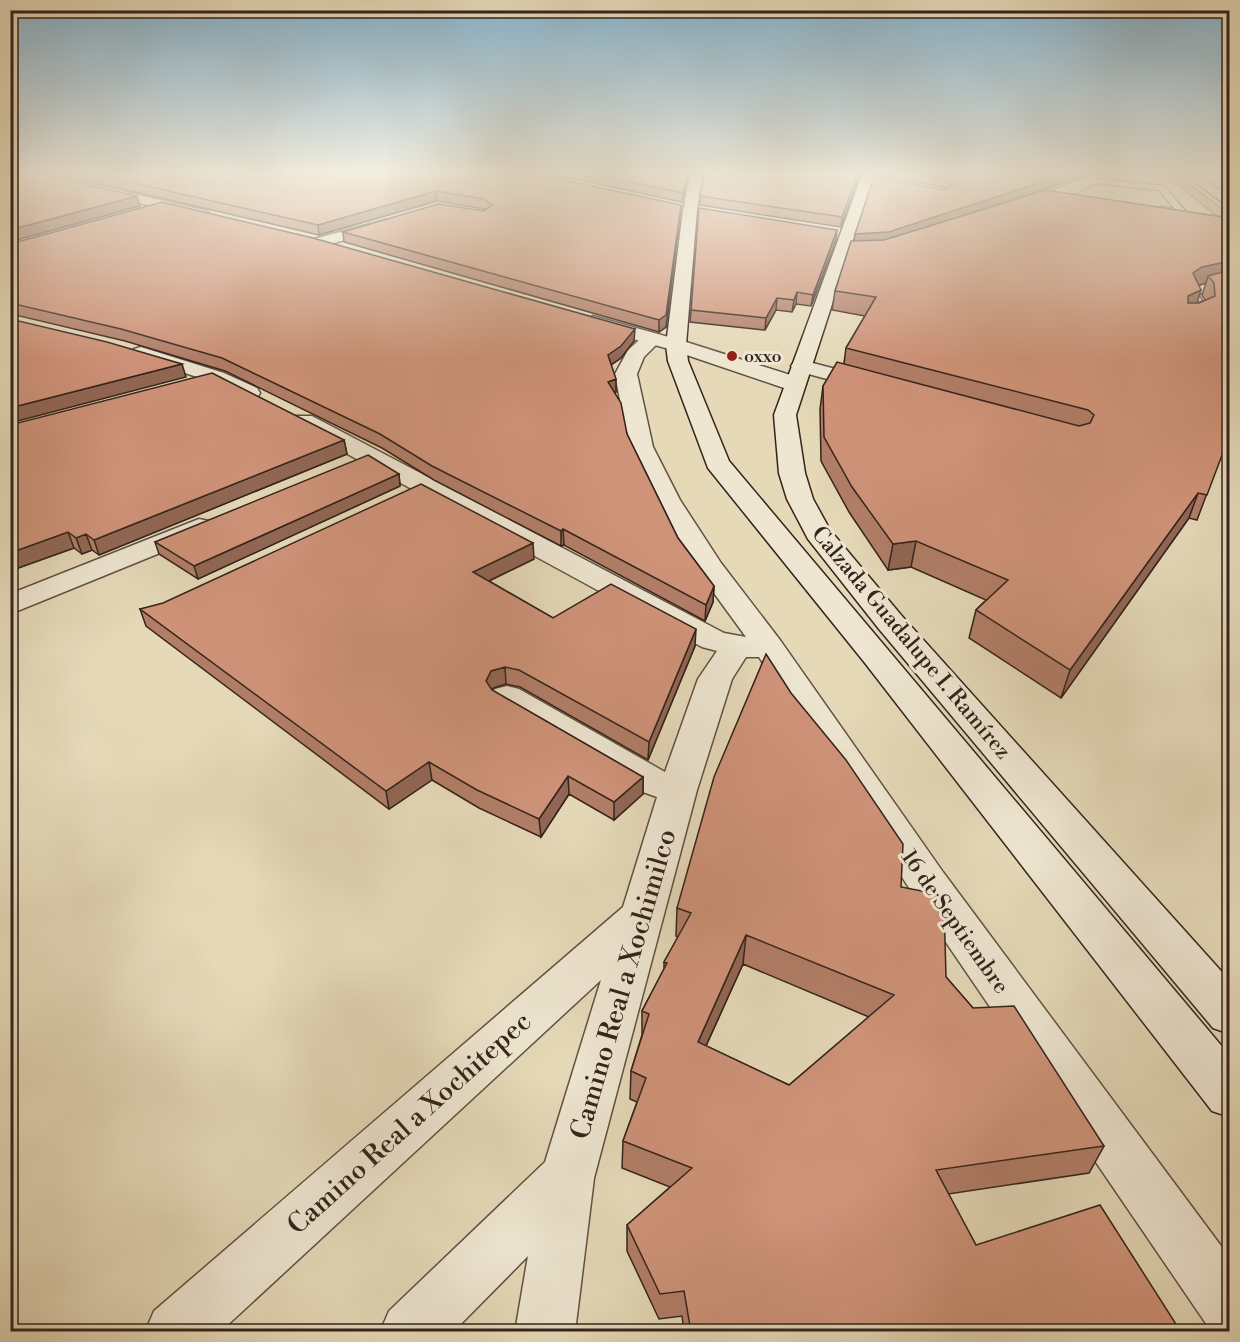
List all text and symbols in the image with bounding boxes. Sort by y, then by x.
place label: oxxo [744,345,782,368]
marker: oxxo [725,349,739,363]
street label: Calzada Guadalupe I. Ramírez [805,521,1016,765]
street label: Camino Real a Xochimilco [563,825,685,1143]
street label: 16 de Septiembre [895,845,1014,999]
street label: Camino Real a Xochitepec [280,1005,539,1242]

